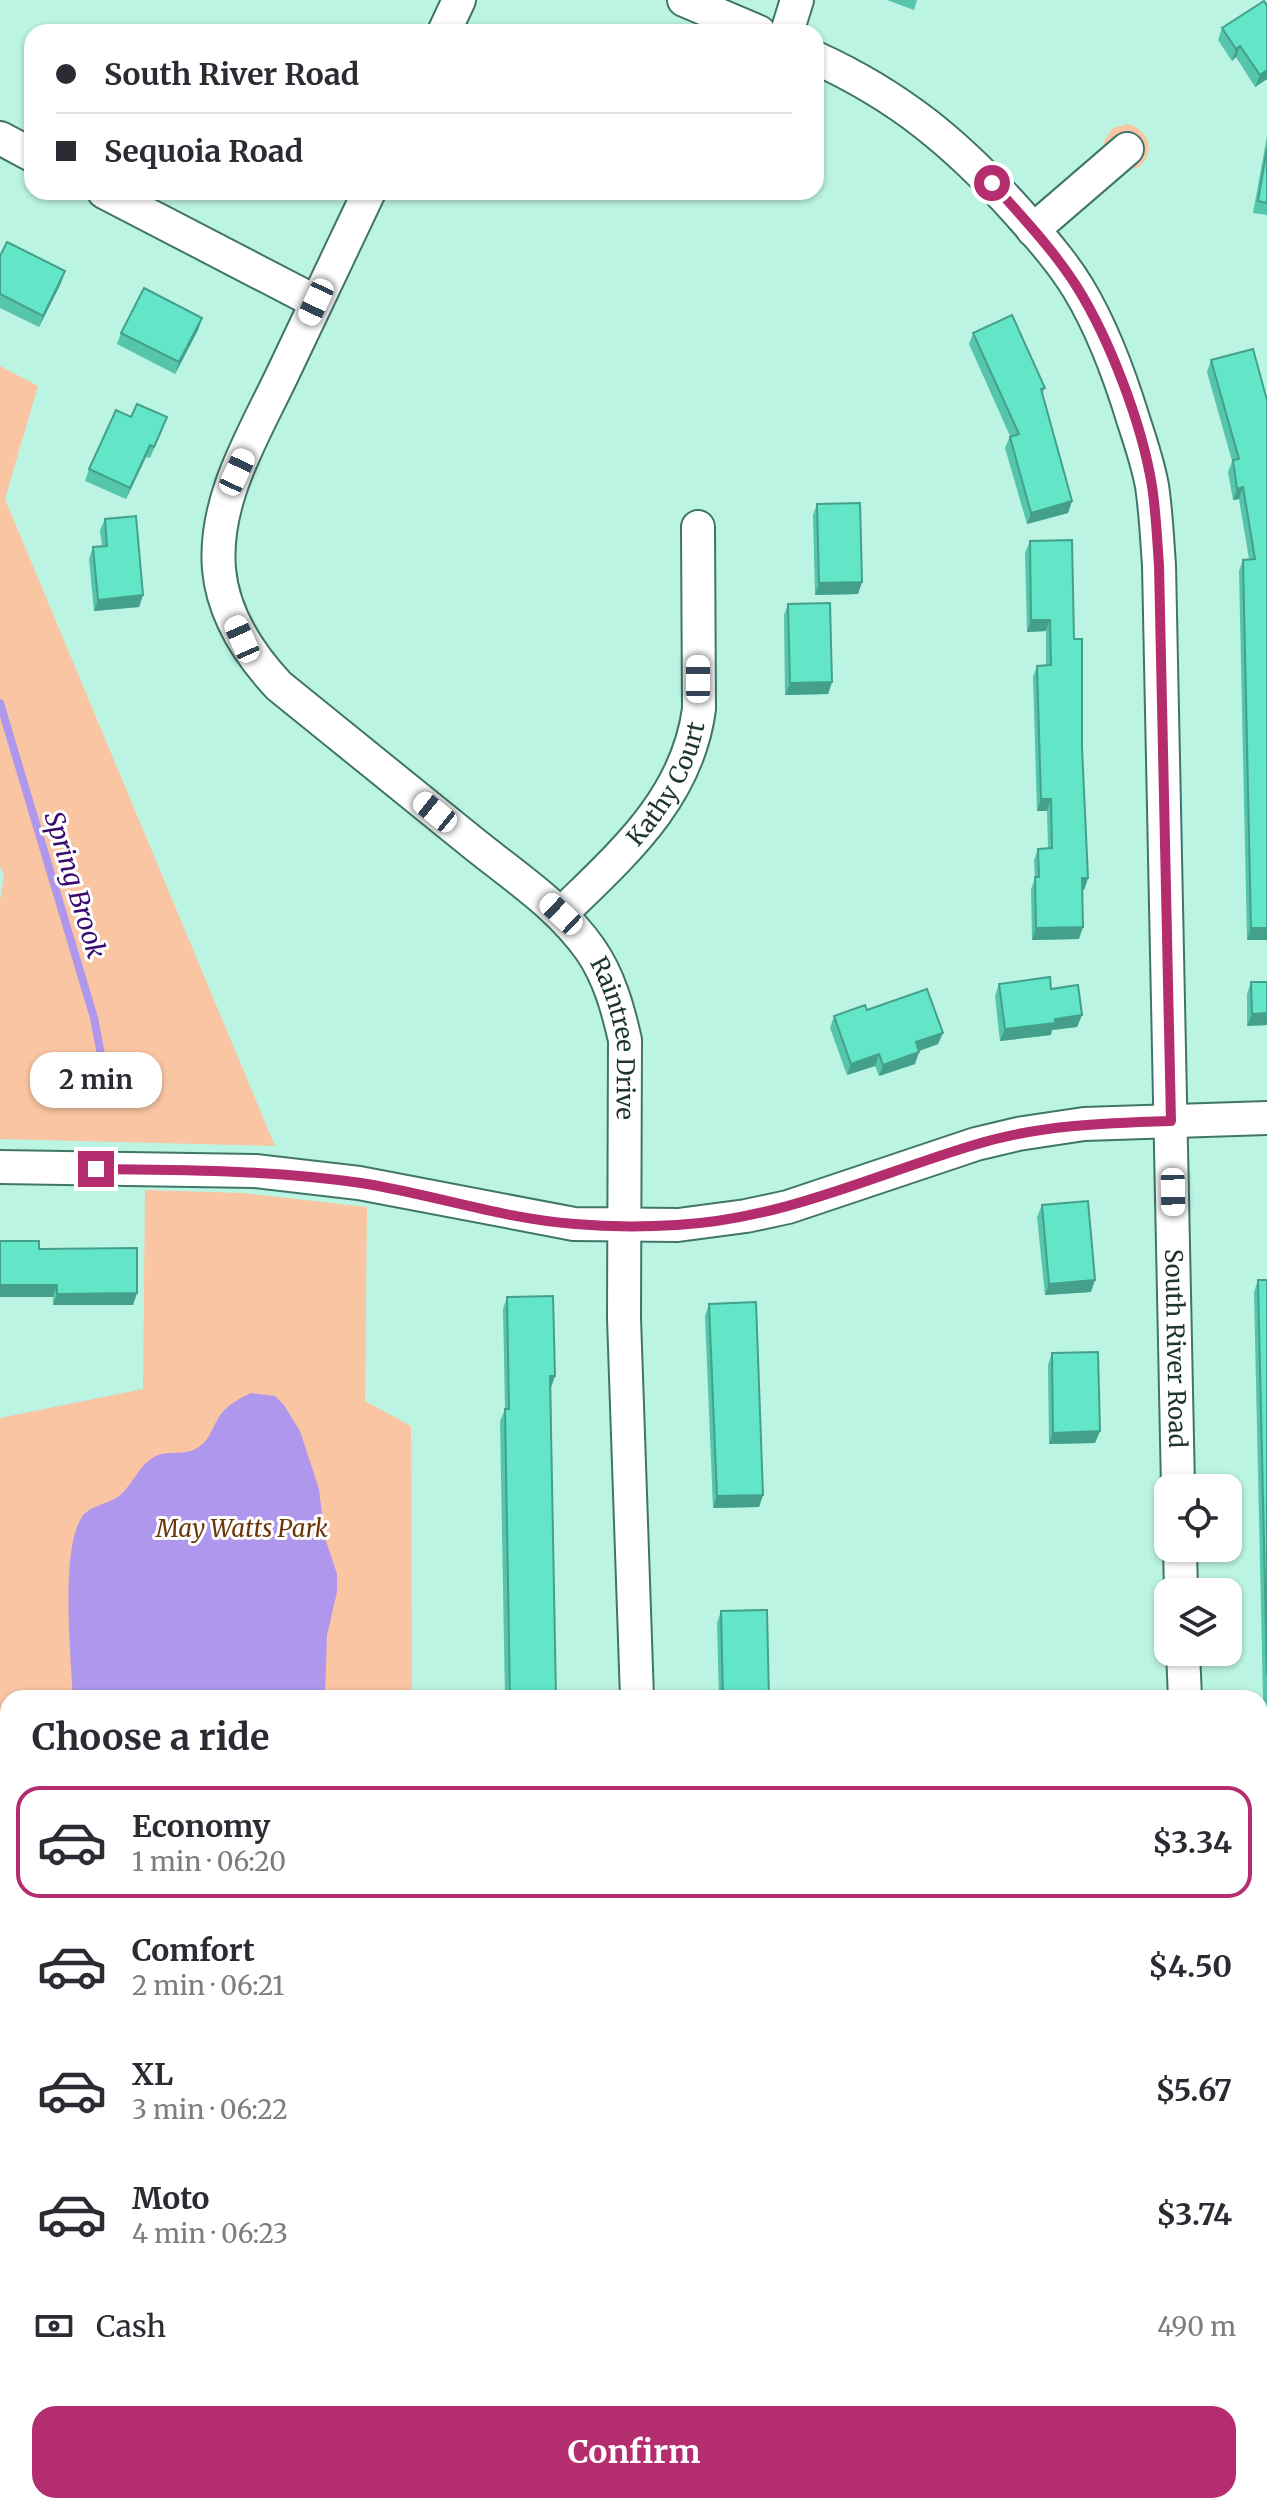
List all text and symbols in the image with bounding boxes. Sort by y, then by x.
text: South River Road [104,55,359,93]
text: Sequoia Road [104,132,303,170]
route start [974,165,1010,201]
car [295,275,337,329]
car [216,445,258,499]
car [221,612,263,666]
car [686,655,710,703]
street label: Kathy Court [620,718,712,852]
car [409,788,461,836]
water label: Spring Brook [38,807,113,962]
car [535,889,587,939]
street label: Raintree Drive [583,951,641,1120]
callout: 2 min [30,1053,162,1109]
text: 2 min [59,1063,133,1096]
route end [78,1151,114,1187]
car [1161,1168,1185,1216]
street label: South River Road [1158,1249,1193,1448]
map controls [1154,1474,1242,1666]
button: locate [1154,1474,1242,1562]
park label: May Watts Park [155,1513,328,1544]
button: layers [1154,1578,1242,1666]
text: Choose a ride [32,1715,269,1760]
icon: car [36,1806,108,1878]
text: Economy [132,1807,270,1845]
text: $3.34 [1152,1823,1232,1861]
text: 1 min · 06:20 [132,1845,286,1878]
icon: car [36,1930,108,2002]
text: Comfort [132,1931,255,1969]
text: $4.50 [1148,1947,1232,1985]
text: 2 min · 06:21 [132,1969,284,2002]
icon: car [36,2054,108,2126]
text: XL [132,2055,173,2093]
text: $5.67 [1155,2071,1232,2109]
text: 3 min · 06:22 [132,2093,288,2126]
icon: car [36,2178,108,2250]
text: Moto [132,2179,210,2217]
text: $3.74 [1156,2195,1232,2233]
text: 4 min · 06:23 [132,2217,288,2250]
icon: cash [32,2304,76,2348]
text: Cash [96,2307,166,2345]
text: 490 m [1157,2310,1236,2343]
button: Confirm [32,2406,1236,2498]

